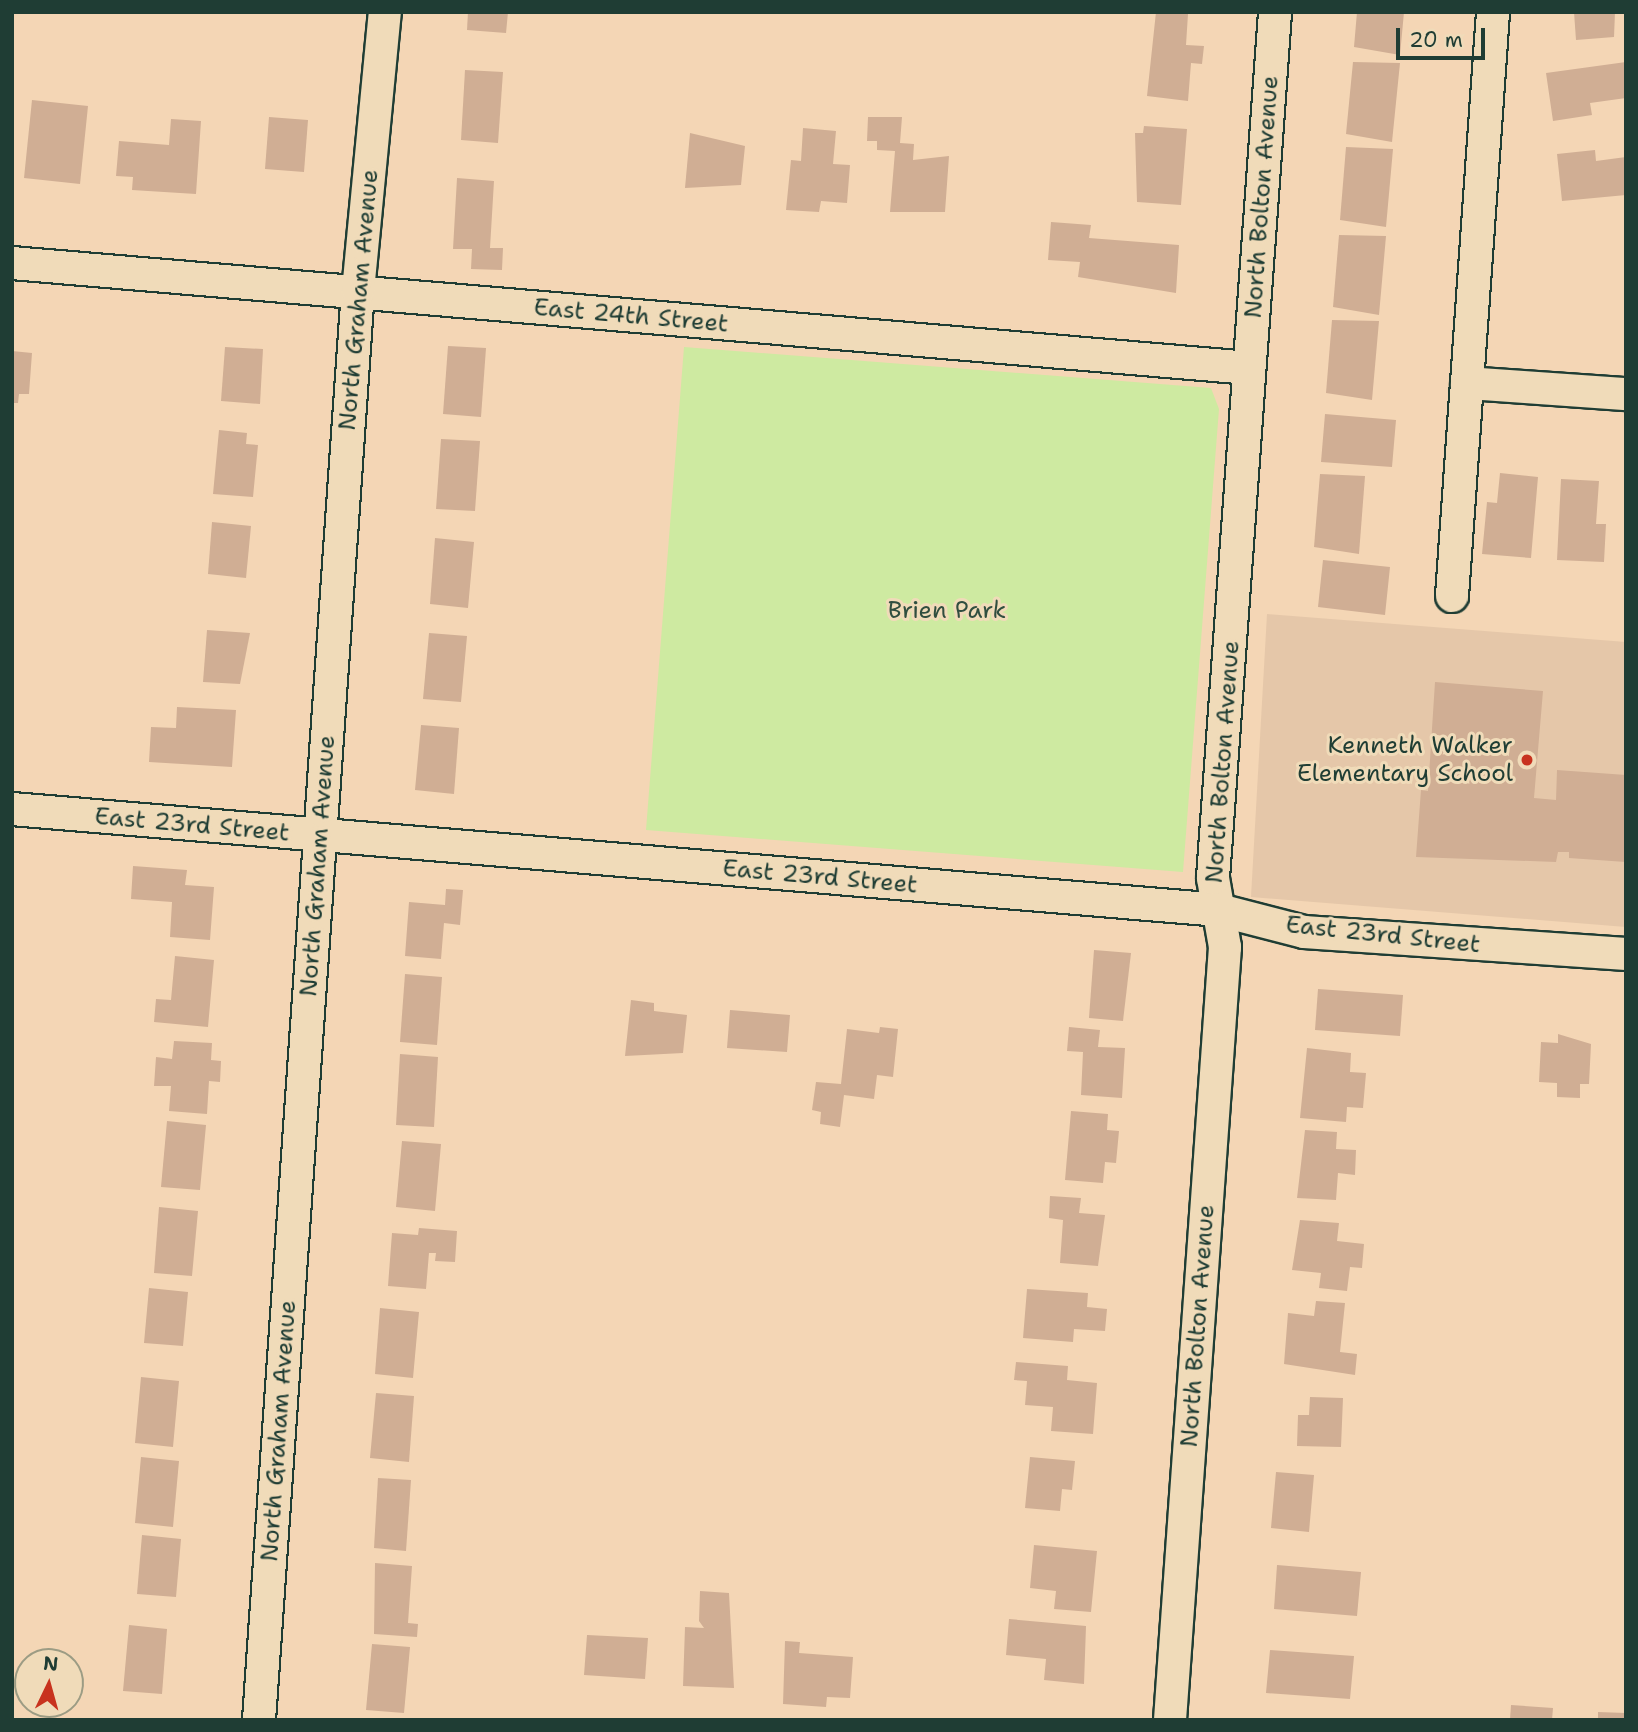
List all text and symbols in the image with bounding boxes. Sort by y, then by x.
scale bar [1400,14,1489,58]
text: 20 m [1409,26,1463,54]
street label: North Bolton Avenue [1239,75,1285,319]
street label: North Graham Avenue [333,168,385,432]
street label: East 24th Street [532,293,730,339]
park label: Brien Park [888,597,1006,625]
street label: North Bolton Avenue [1200,640,1246,884]
place label: Kenneth Walker Elementary School [1297,732,1513,788]
street label: North Graham Avenue [294,734,342,998]
marker: Kenneth Walker Elementary School [1519,752,1535,768]
street label: East 23rd Street [93,802,291,848]
street label: East 23rd Street [721,854,919,900]
street label: East 23rd Street [1284,910,1482,960]
street label: North Bolton Avenue [1175,1204,1221,1448]
street label: North Graham Avenue [255,1299,303,1563]
north arrow [14,1648,84,1718]
text: N [42,1650,59,1677]

